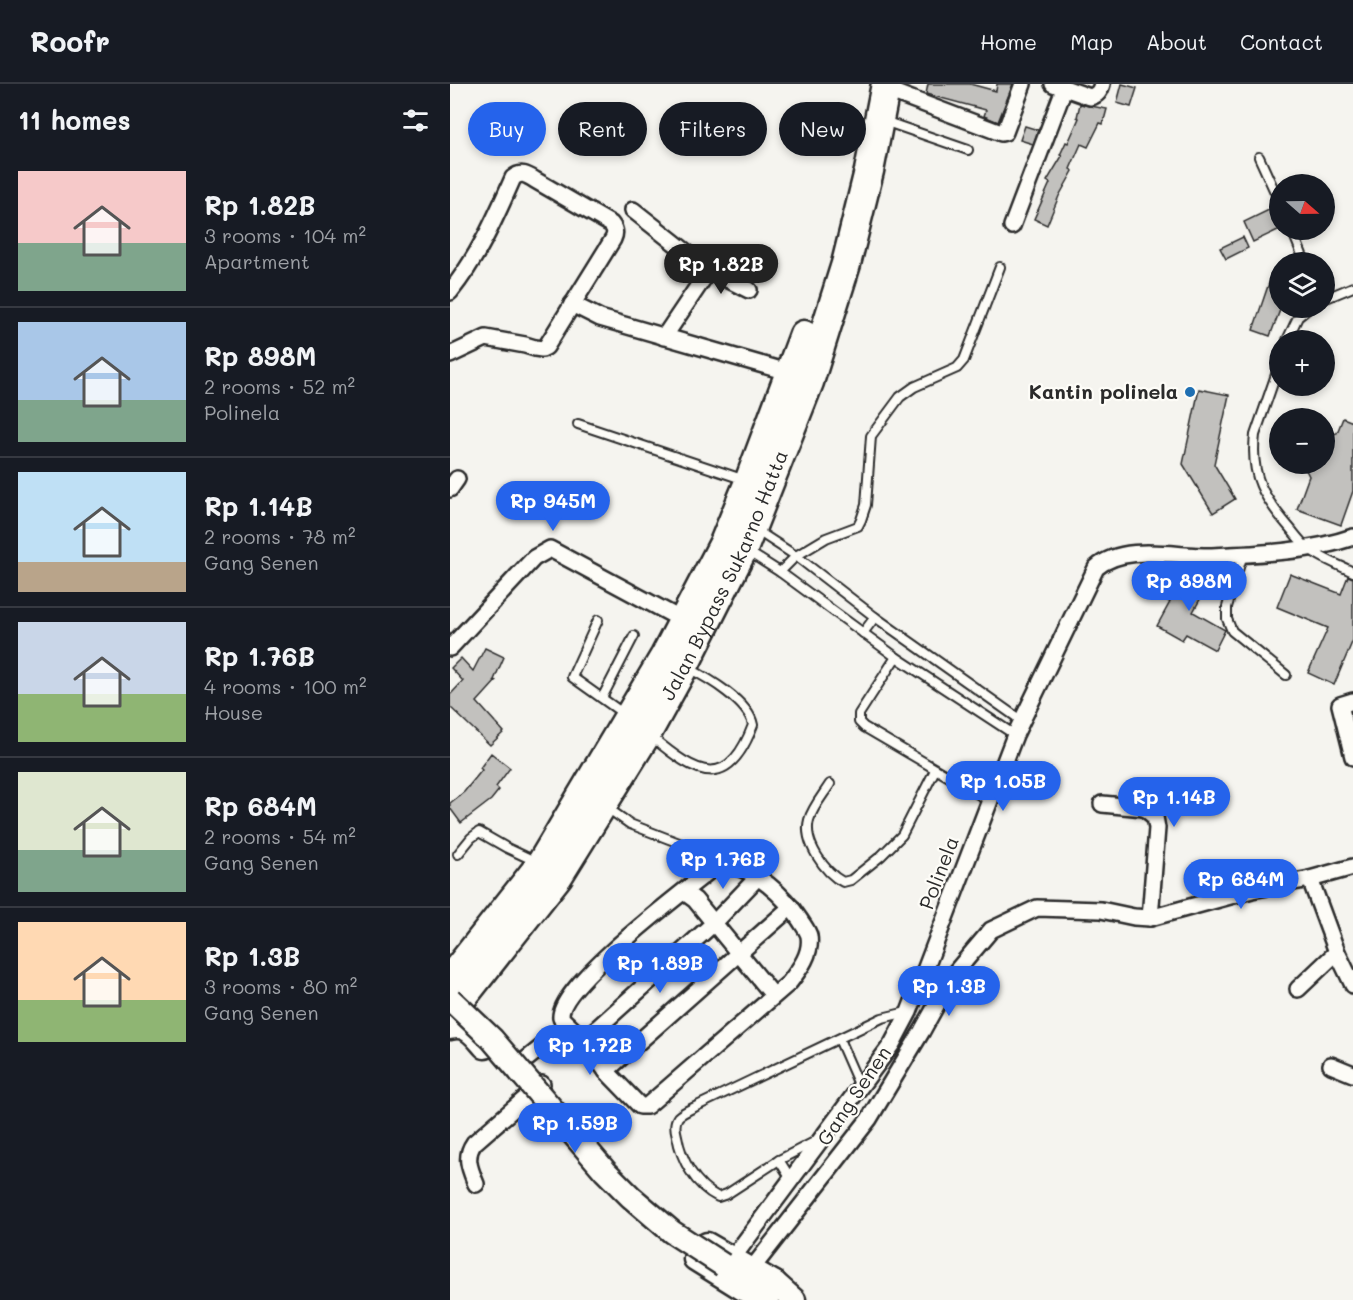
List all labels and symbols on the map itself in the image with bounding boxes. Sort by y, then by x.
north arrow [1269,174,1335,240]
pin: Rp 1.82B [659,244,783,295]
place label: Kantin polinela [1029,378,1178,404]
marker: Kantin polinela [1183,385,1197,399]
street label: Jalan Bypass Sukarno Hatta [654,446,793,704]
pin: Rp 945M [498,481,608,532]
pin: Rp 898M [1134,561,1244,612]
pin: Rp 1.05B [941,761,1065,812]
pin: Rp 1.14B [1112,777,1236,828]
street label: Polinela [912,832,964,913]
pin: Rp 1.76B [661,839,785,890]
pin: Rp 684M [1186,859,1296,910]
pin: Rp 1.89B [598,943,722,994]
pin: Rp 1.3B [894,966,1004,1017]
pin: Rp 1.72B [528,1025,652,1076]
street label: Gang Senen [810,1041,896,1150]
pin: Rp 1.59B [513,1103,637,1154]

